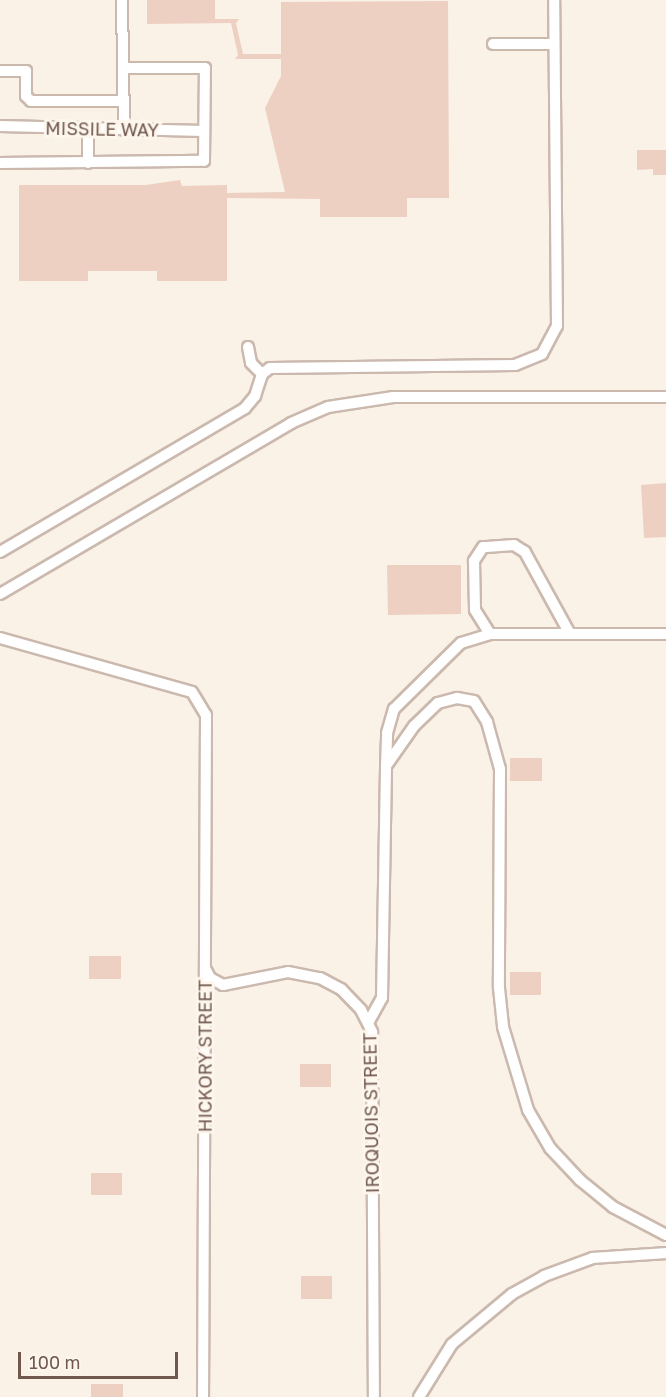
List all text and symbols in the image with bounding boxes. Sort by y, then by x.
street label: MISSILE WAY [45,117,159,141]
street label: HICKORY STREET [194,980,216,1132]
street label: IROQUOIS STREET [359,1032,383,1194]
scale bar [21,1340,182,1378]
text: 100 m [29,1351,80,1373]

